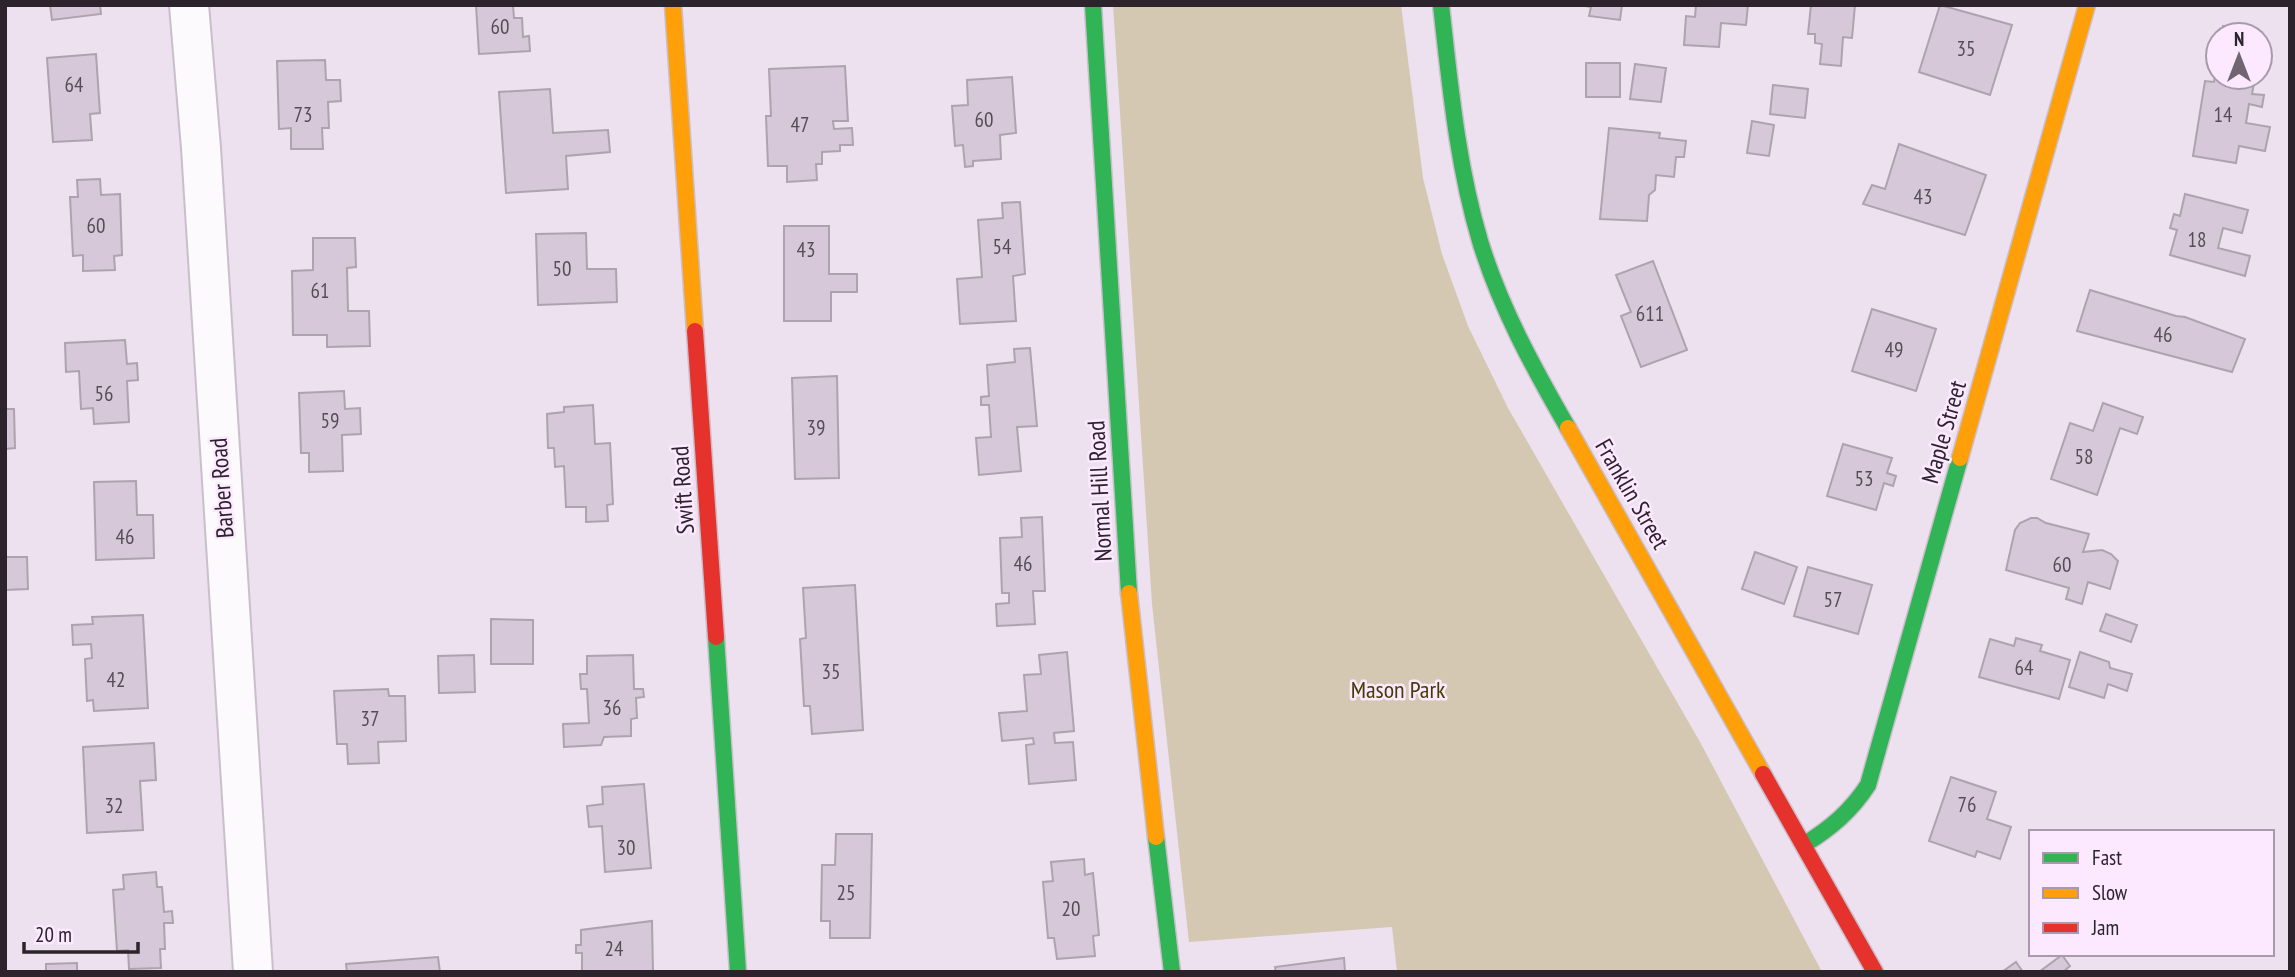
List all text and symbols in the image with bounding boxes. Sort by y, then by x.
house number: 60 [491,13,509,40]
north arrow [2204,21,2274,91]
text: N [2234,27,2244,51]
house number: 35 [1957,35,1975,62]
house number: 64 [65,71,84,98]
house number: 73 [294,101,312,128]
house number: 14 [2214,101,2233,128]
house number: 60 [975,106,993,133]
house number: 47 [791,111,809,138]
house number: 43 [1914,183,1932,210]
house number: 60 [87,212,105,239]
house number: 18 [2188,226,2206,253]
house number: 54 [993,233,1012,260]
house number: 43 [797,236,815,263]
house number: 50 [553,255,571,282]
house number: 61 [311,277,329,304]
house number: 611 [1636,300,1664,327]
house number: 46 [2154,321,2172,348]
house number: 49 [1885,336,1903,363]
street label: Maple Street [1914,376,1973,487]
house number: 56 [95,380,113,407]
house number: 59 [321,407,339,434]
house number: 39 [807,414,825,441]
street label: Normal Hill Road [1080,420,1119,562]
street label: Franklin Street [1588,433,1677,555]
street label: Barber Road [203,437,240,539]
house number: 58 [2075,443,2093,470]
street label: Swift Road [664,445,701,535]
house number: 53 [1855,465,1873,492]
house number: 46 [116,523,134,550]
house number: 46 [1014,550,1032,577]
house number: 60 [2053,551,2071,578]
house number: 57 [1824,586,1842,613]
house number: 64 [2015,654,2034,681]
house number: 35 [822,658,840,685]
house number: 42 [107,666,125,693]
park label: Mason Park [1351,674,1446,705]
house number: 36 [603,694,621,721]
house number: 37 [361,705,379,732]
house number: 76 [1958,791,1976,818]
house number: 32 [105,792,123,819]
legend [2029,830,2274,956]
house number: 30 [617,834,635,861]
text: Fast [2092,844,2122,871]
house number: 25 [837,879,855,906]
text: Slow [2092,879,2128,906]
house number: 20 [1062,895,1080,922]
scale bar [24,911,138,955]
text: Jam [2091,914,2119,941]
text: 20 m [35,921,72,948]
house number: 24 [605,935,624,962]

